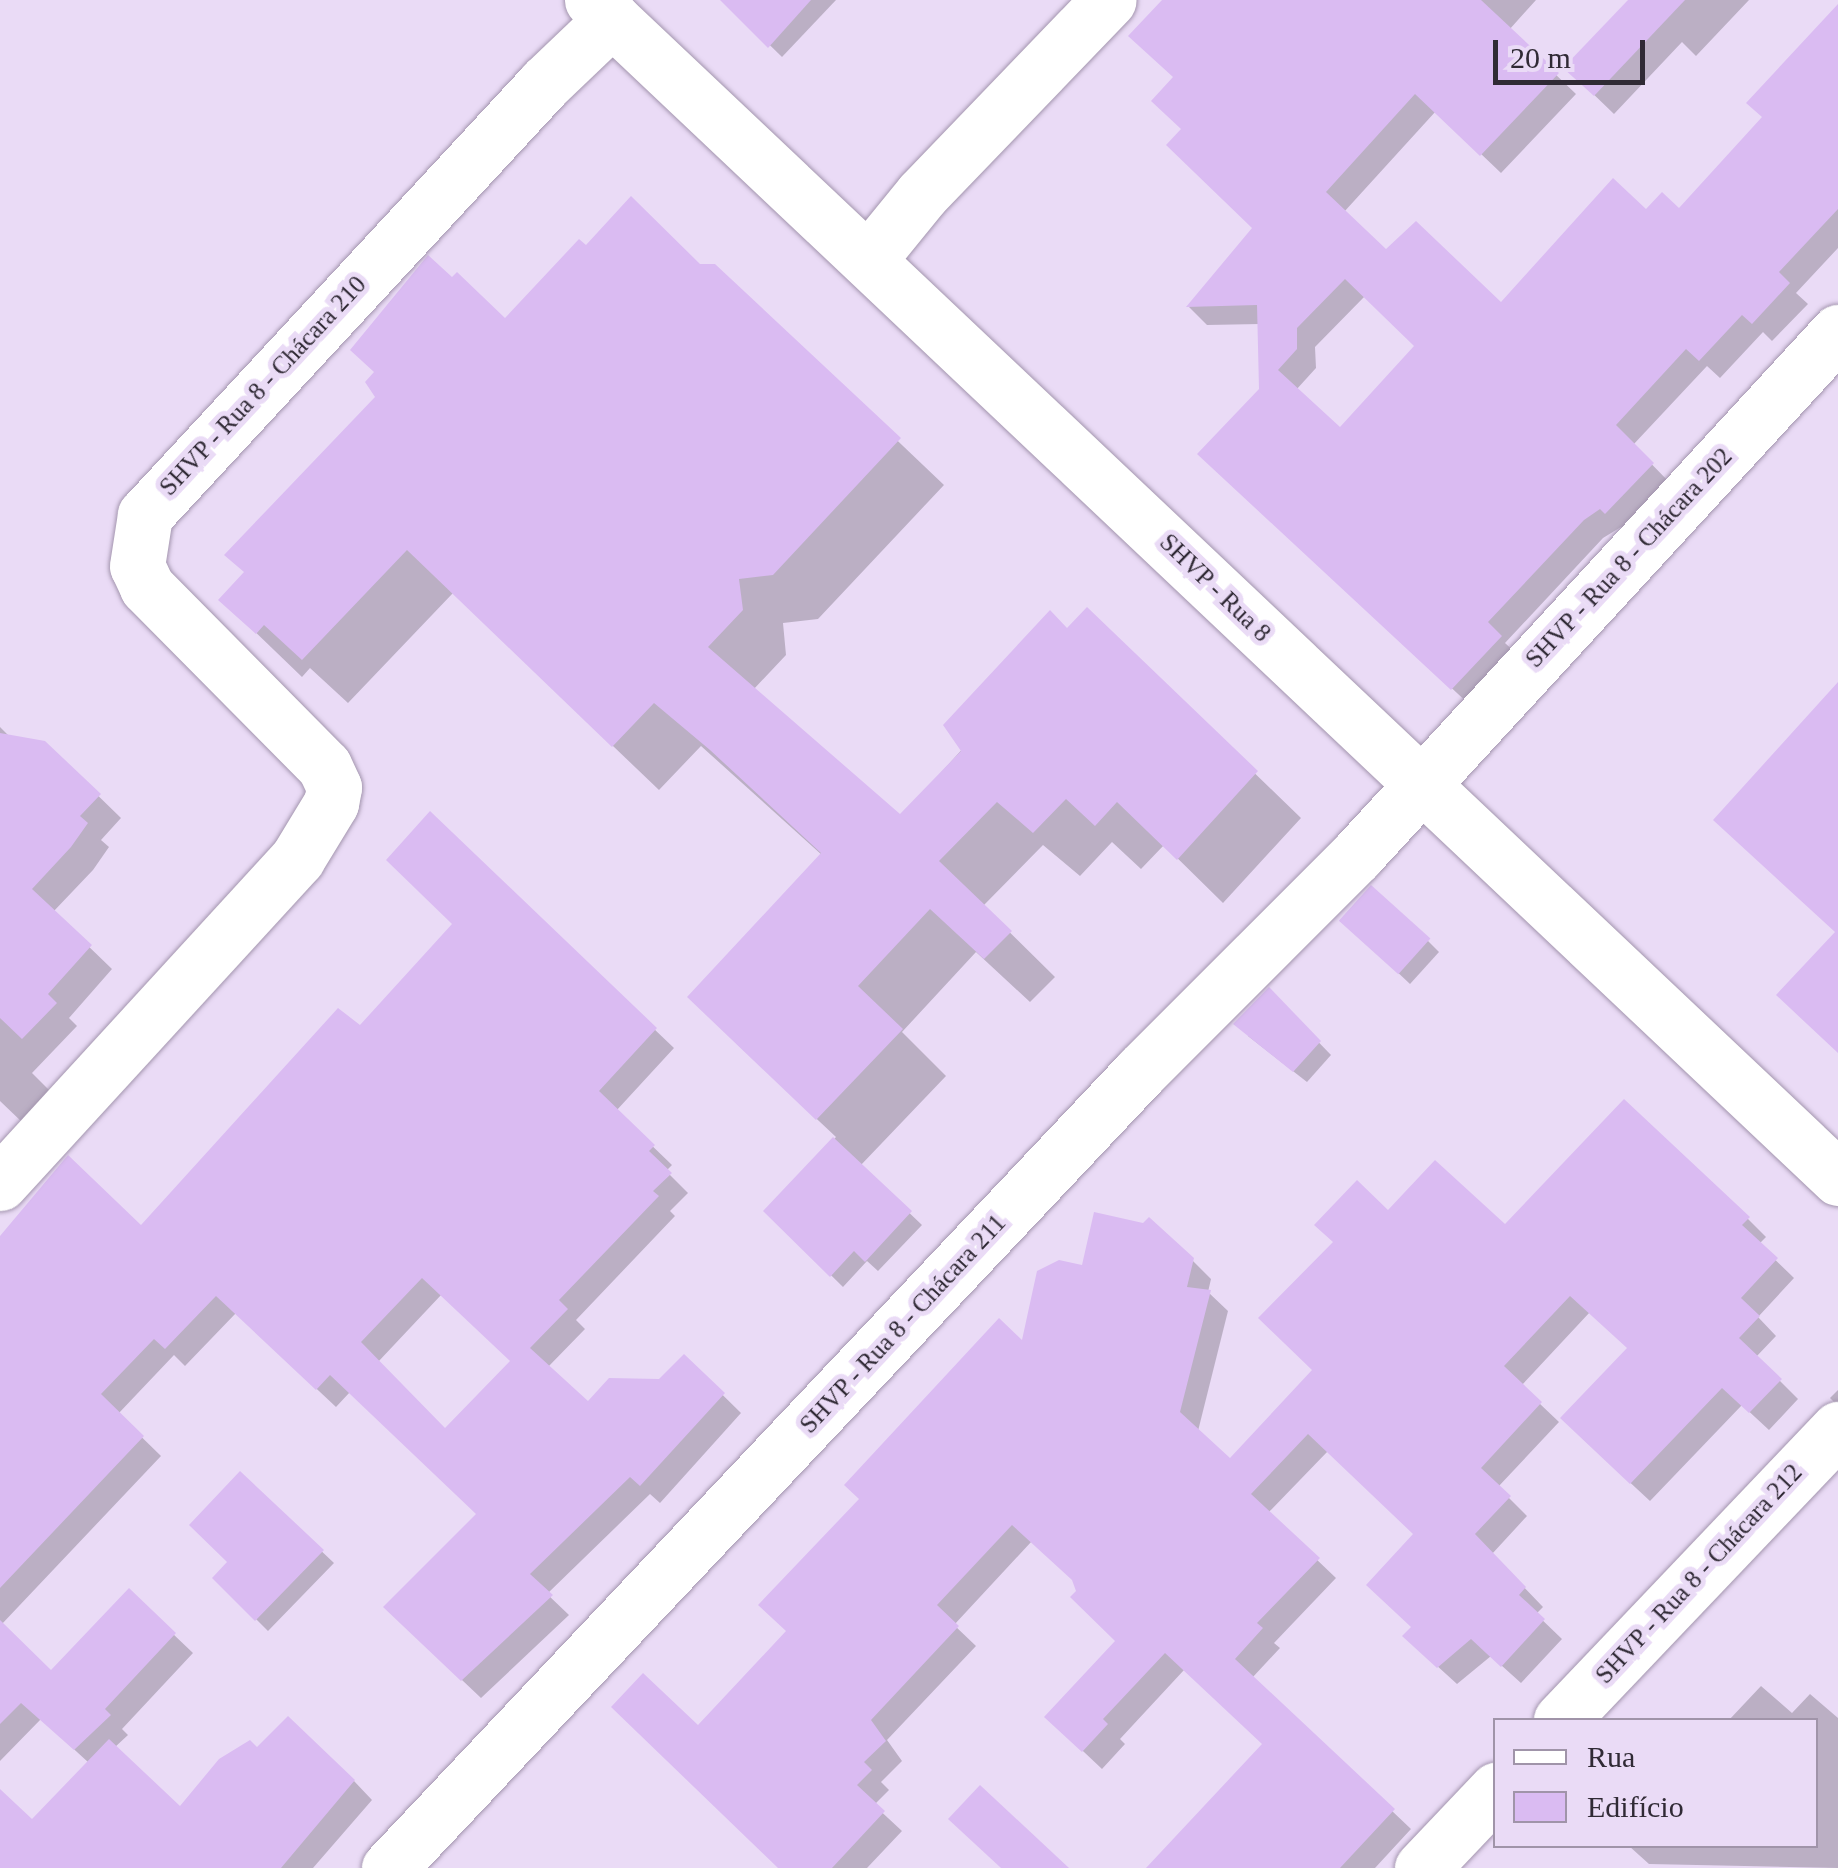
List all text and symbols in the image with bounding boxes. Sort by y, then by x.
scale bar [1498,20,1650,82]
text: 20 m [1510,41,1571,74]
street label: SHVP - Rua 8 - Chácara 210 [153,270,373,502]
street label: SHVP - Rua 8 - Chácara 202 [1519,442,1739,674]
street label: SHVP - Rua 8 [1153,527,1277,649]
street label: SHVP - Rua 8 - Chácara 211 [793,1208,1013,1440]
street label: SHVP - Rua 8 - Chácara 212 [1589,1458,1809,1690]
legend [1493,1718,1818,1848]
text: Rua [1587,1740,1635,1773]
text: Edifício [1587,1790,1684,1823]

